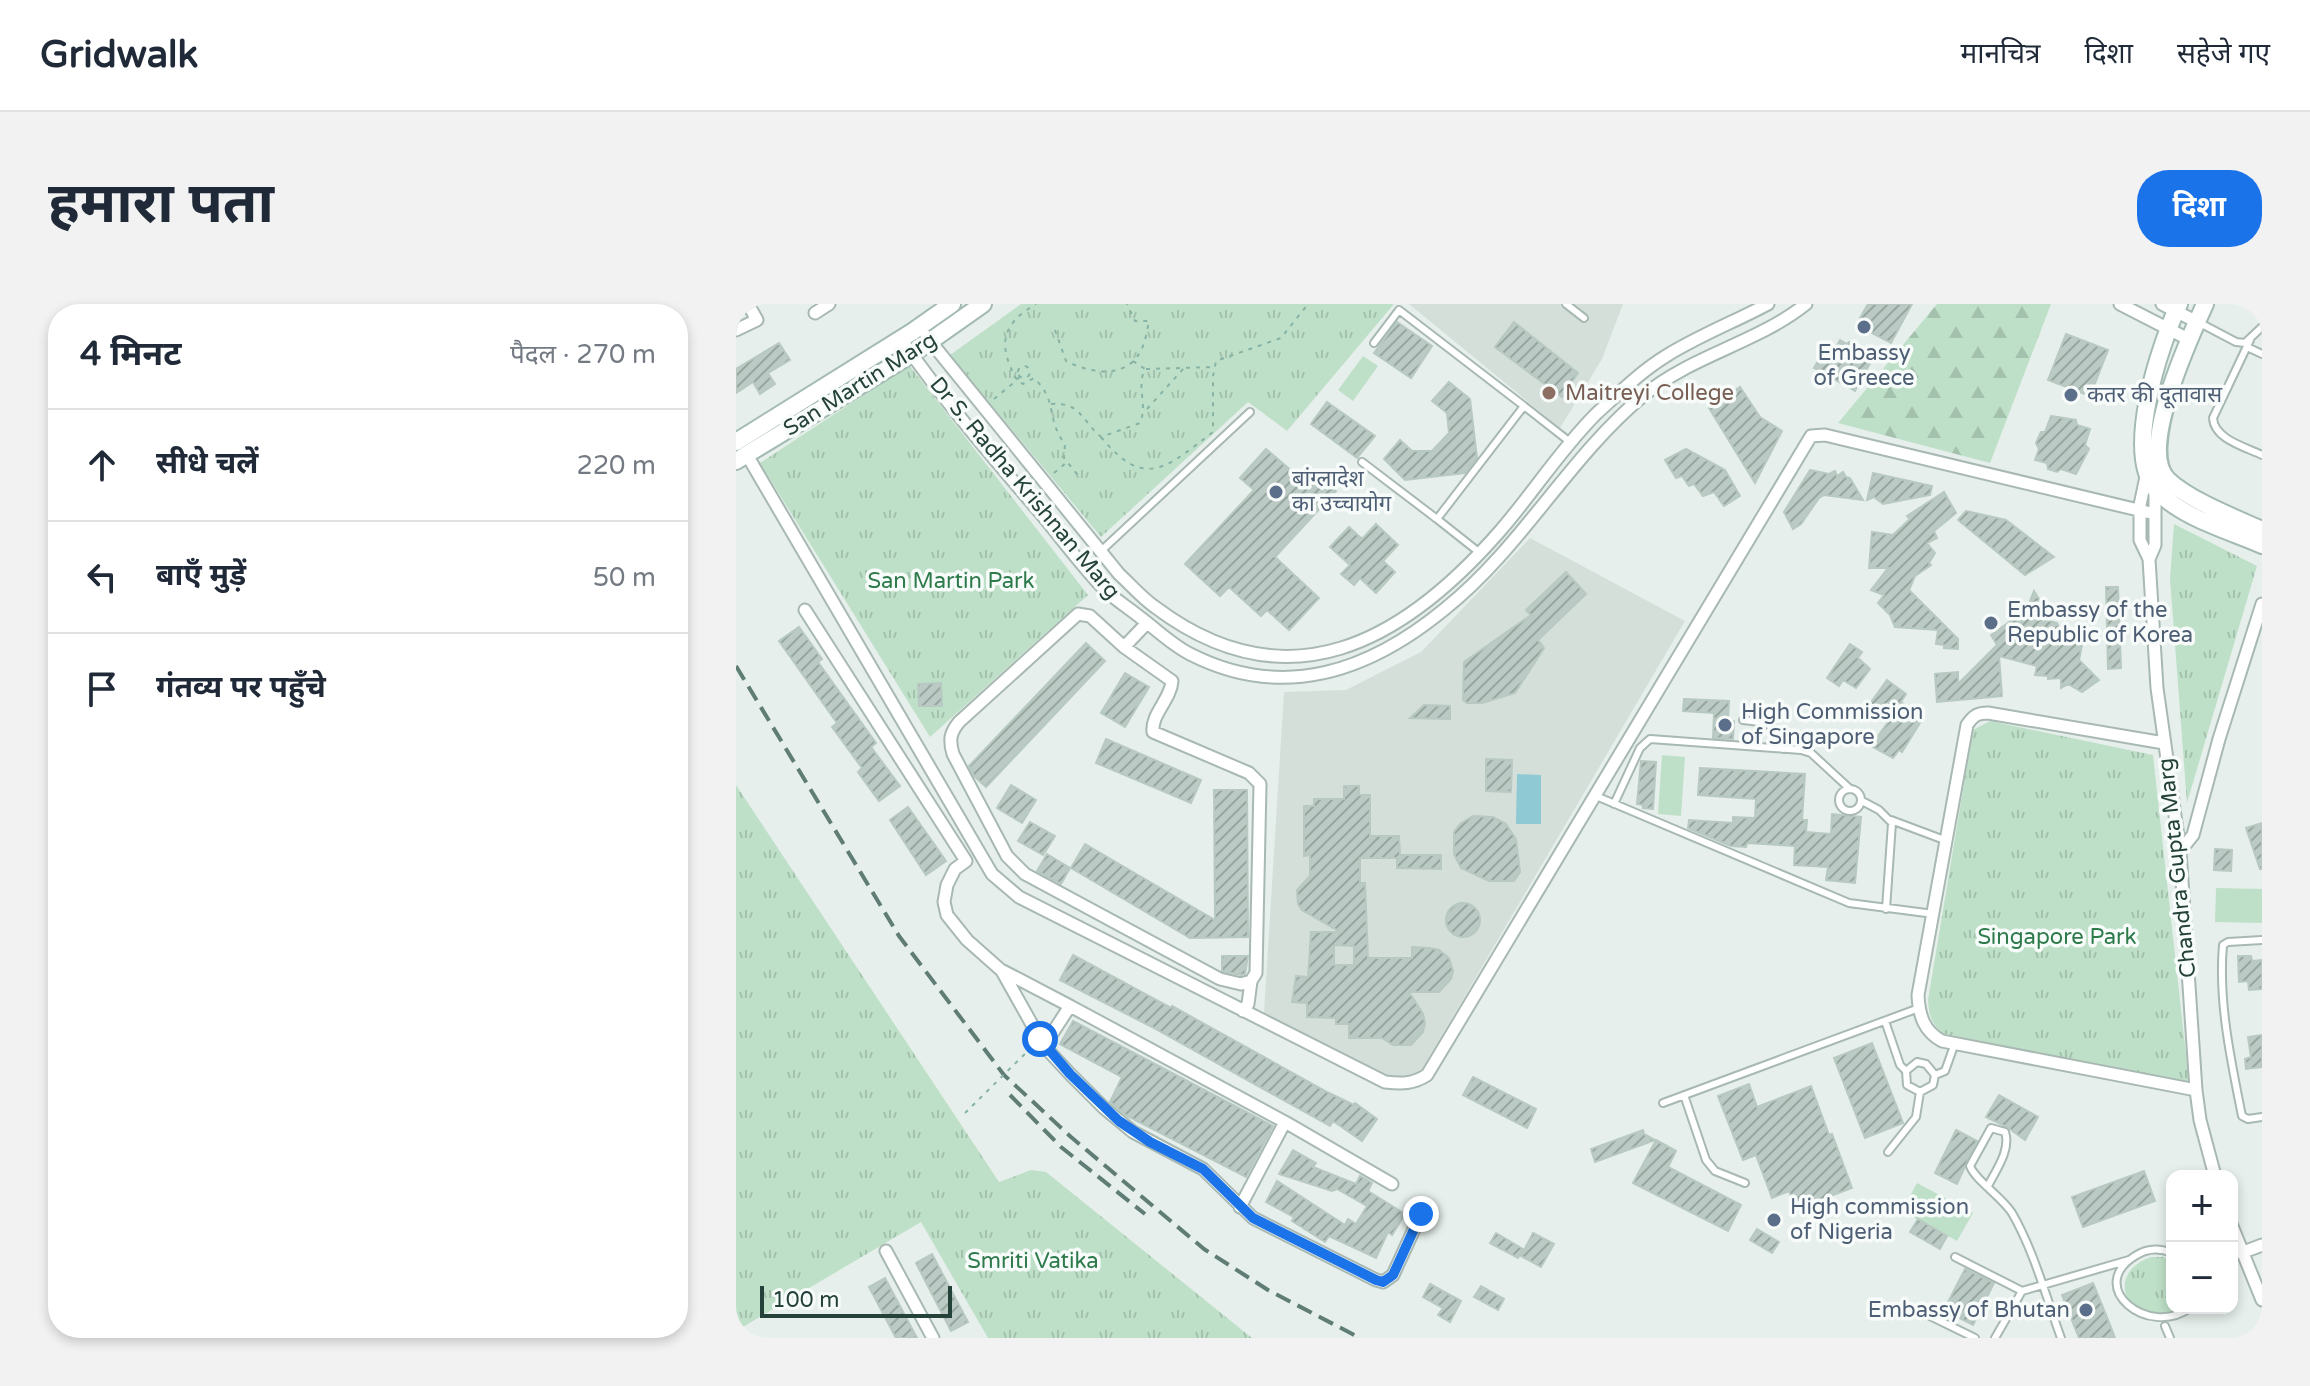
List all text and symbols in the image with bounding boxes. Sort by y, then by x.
text: Gridwalk [40,32,198,78]
text: मानचित्र [1960,37,2040,71]
text: दिशा [2084,37,2133,71]
text: सहेजे गए [2177,37,2270,71]
button: दिशा [2137,170,2262,247]
text: हमारा पता [48,171,274,238]
marker: Embassy of Greece [1855,318,1873,336]
street label: San Martin Marg [779,326,941,442]
text: 4 मिनट [80,334,182,375]
text: पैदल · 270 m [510,339,656,370]
place label: Embassy of Greece [1813,340,1915,391]
street label: Dr S. Radha Krishnan Marg [924,372,1126,604]
place label: Maitreyi College [1565,380,1734,406]
place label: कतर की दूतावास [2087,382,2223,409]
marker: Maitreyi College [1540,384,1558,402]
marker: कतर की दूतावास [2062,386,2080,404]
icon: ahead [80,443,124,487]
text: सीधे चलें [156,445,258,482]
text: 220 m [576,450,656,481]
place label: बांग्लादेश का उच्चायोग [1292,465,1392,517]
marker: बांग्लादेश का उच्चायोग [1267,483,1285,501]
icon: left [80,555,124,599]
text: बाएँ मुड़ें [156,557,246,594]
text: 50 m [593,562,656,593]
park label: San Martin Park [867,568,1035,594]
place label: Embassy of the Republic of Korea [2007,597,2193,648]
marker: Embassy of the Republic of Korea [1982,614,2000,632]
icon: arrive [80,667,124,711]
text: गंतव्य पर पहुँचे [156,669,326,706]
place label: High Commission of Singapore [1741,699,1923,750]
marker: High Commission of Singapore [1716,716,1734,734]
street label: Chandra Gupta Marg [2153,757,2201,979]
park label: Singapore Park [1978,924,2137,950]
route start [1022,1021,1058,1057]
map controls [2166,1170,2238,1314]
button: + [2166,1170,2238,1242]
place label: High commission of Nigeria [1790,1194,1969,1245]
route end [1403,1196,1439,1232]
marker: High commission of Nigeria [1765,1211,1783,1229]
button: − [2166,1242,2238,1314]
park label: Smriti Vatika [967,1248,1099,1274]
scale bar [760,1282,952,1318]
text: 100 m [772,1287,839,1313]
place label: Embassy of Bhutan [1868,1297,2070,1323]
marker: Embassy of Bhutan [2077,1301,2095,1319]

